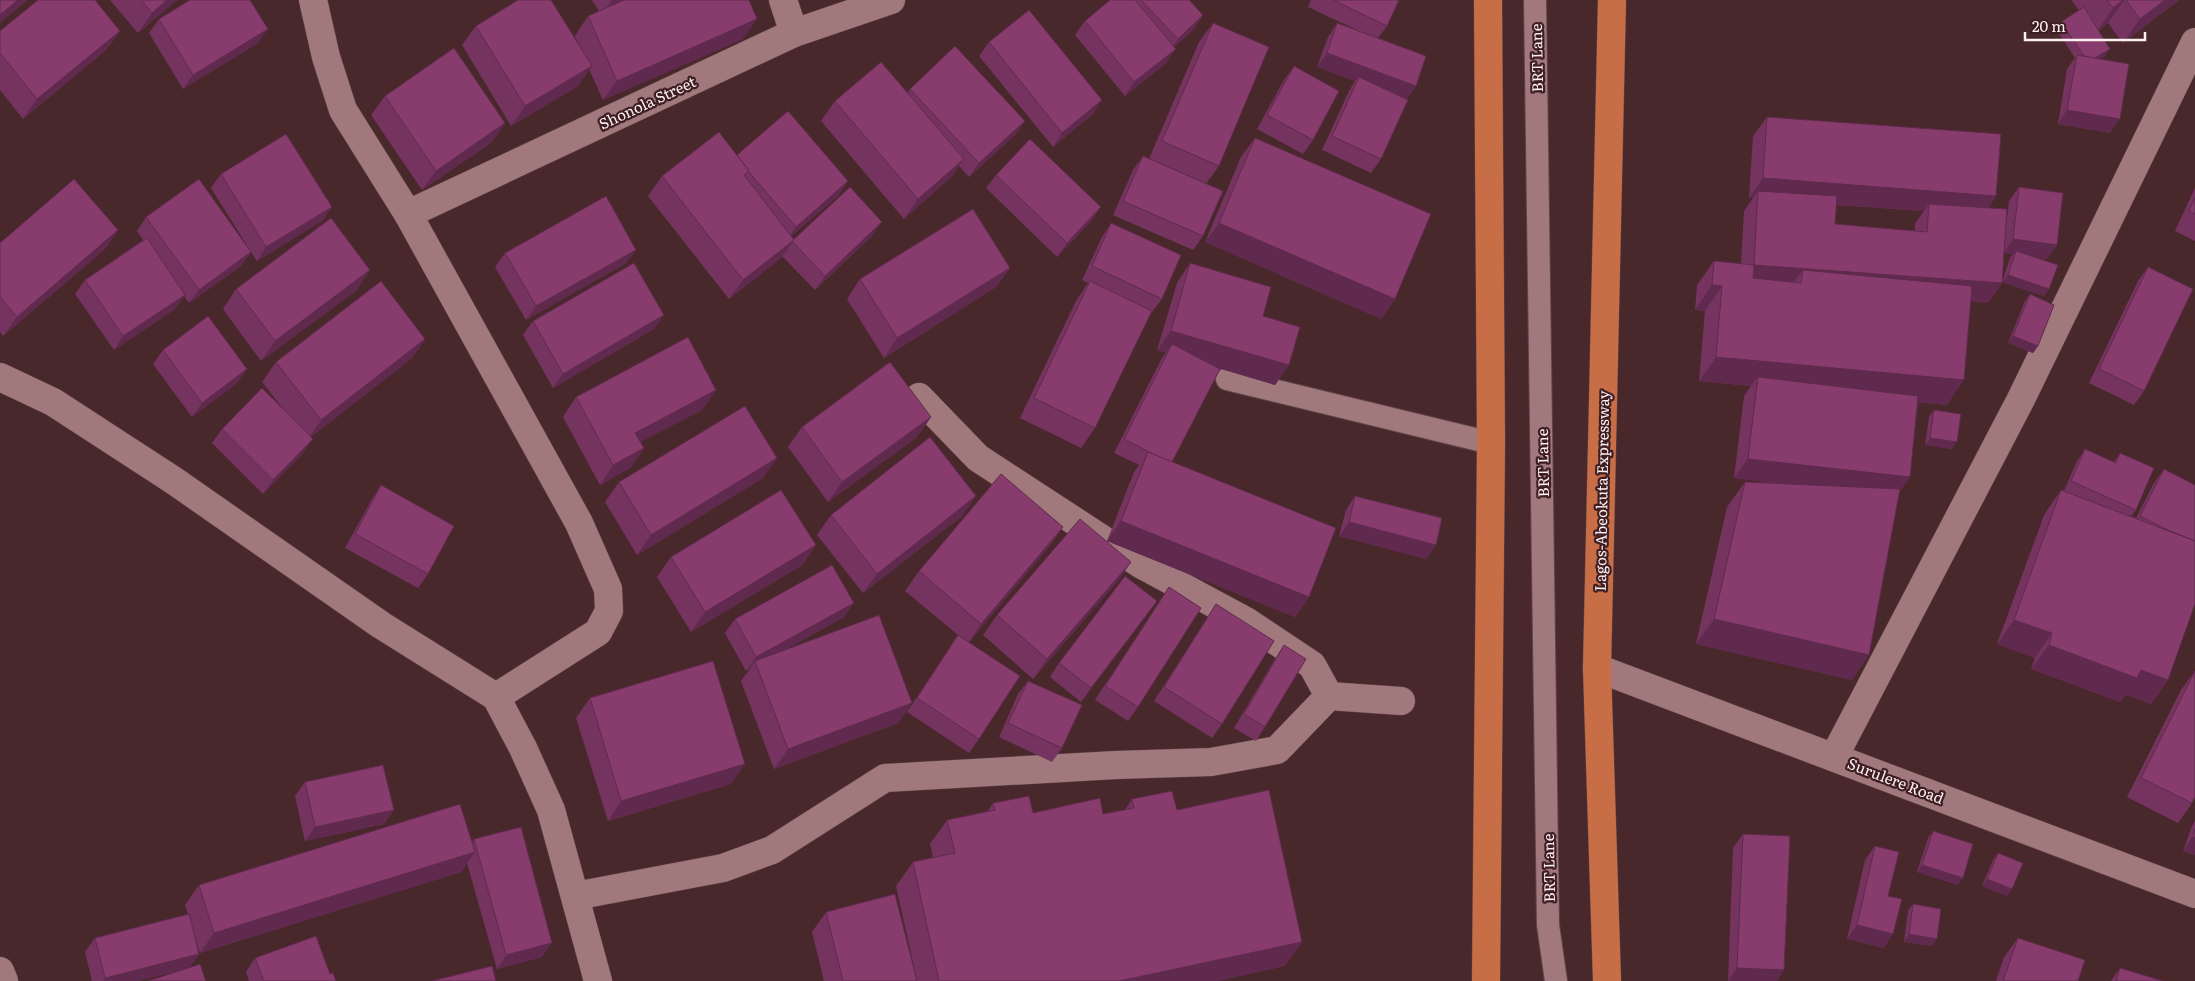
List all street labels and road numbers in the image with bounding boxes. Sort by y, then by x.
street label: BRT Lane [1524,23,1548,93]
street label: Shonola Street [595,69,699,135]
street label: Lagos-Abeokuta Expressway [1588,390,1614,592]
street label: BRT Lane [1530,428,1554,498]
street label: Surulere Road [1844,751,1948,809]
street label: BRT Lane [1536,833,1560,903]

